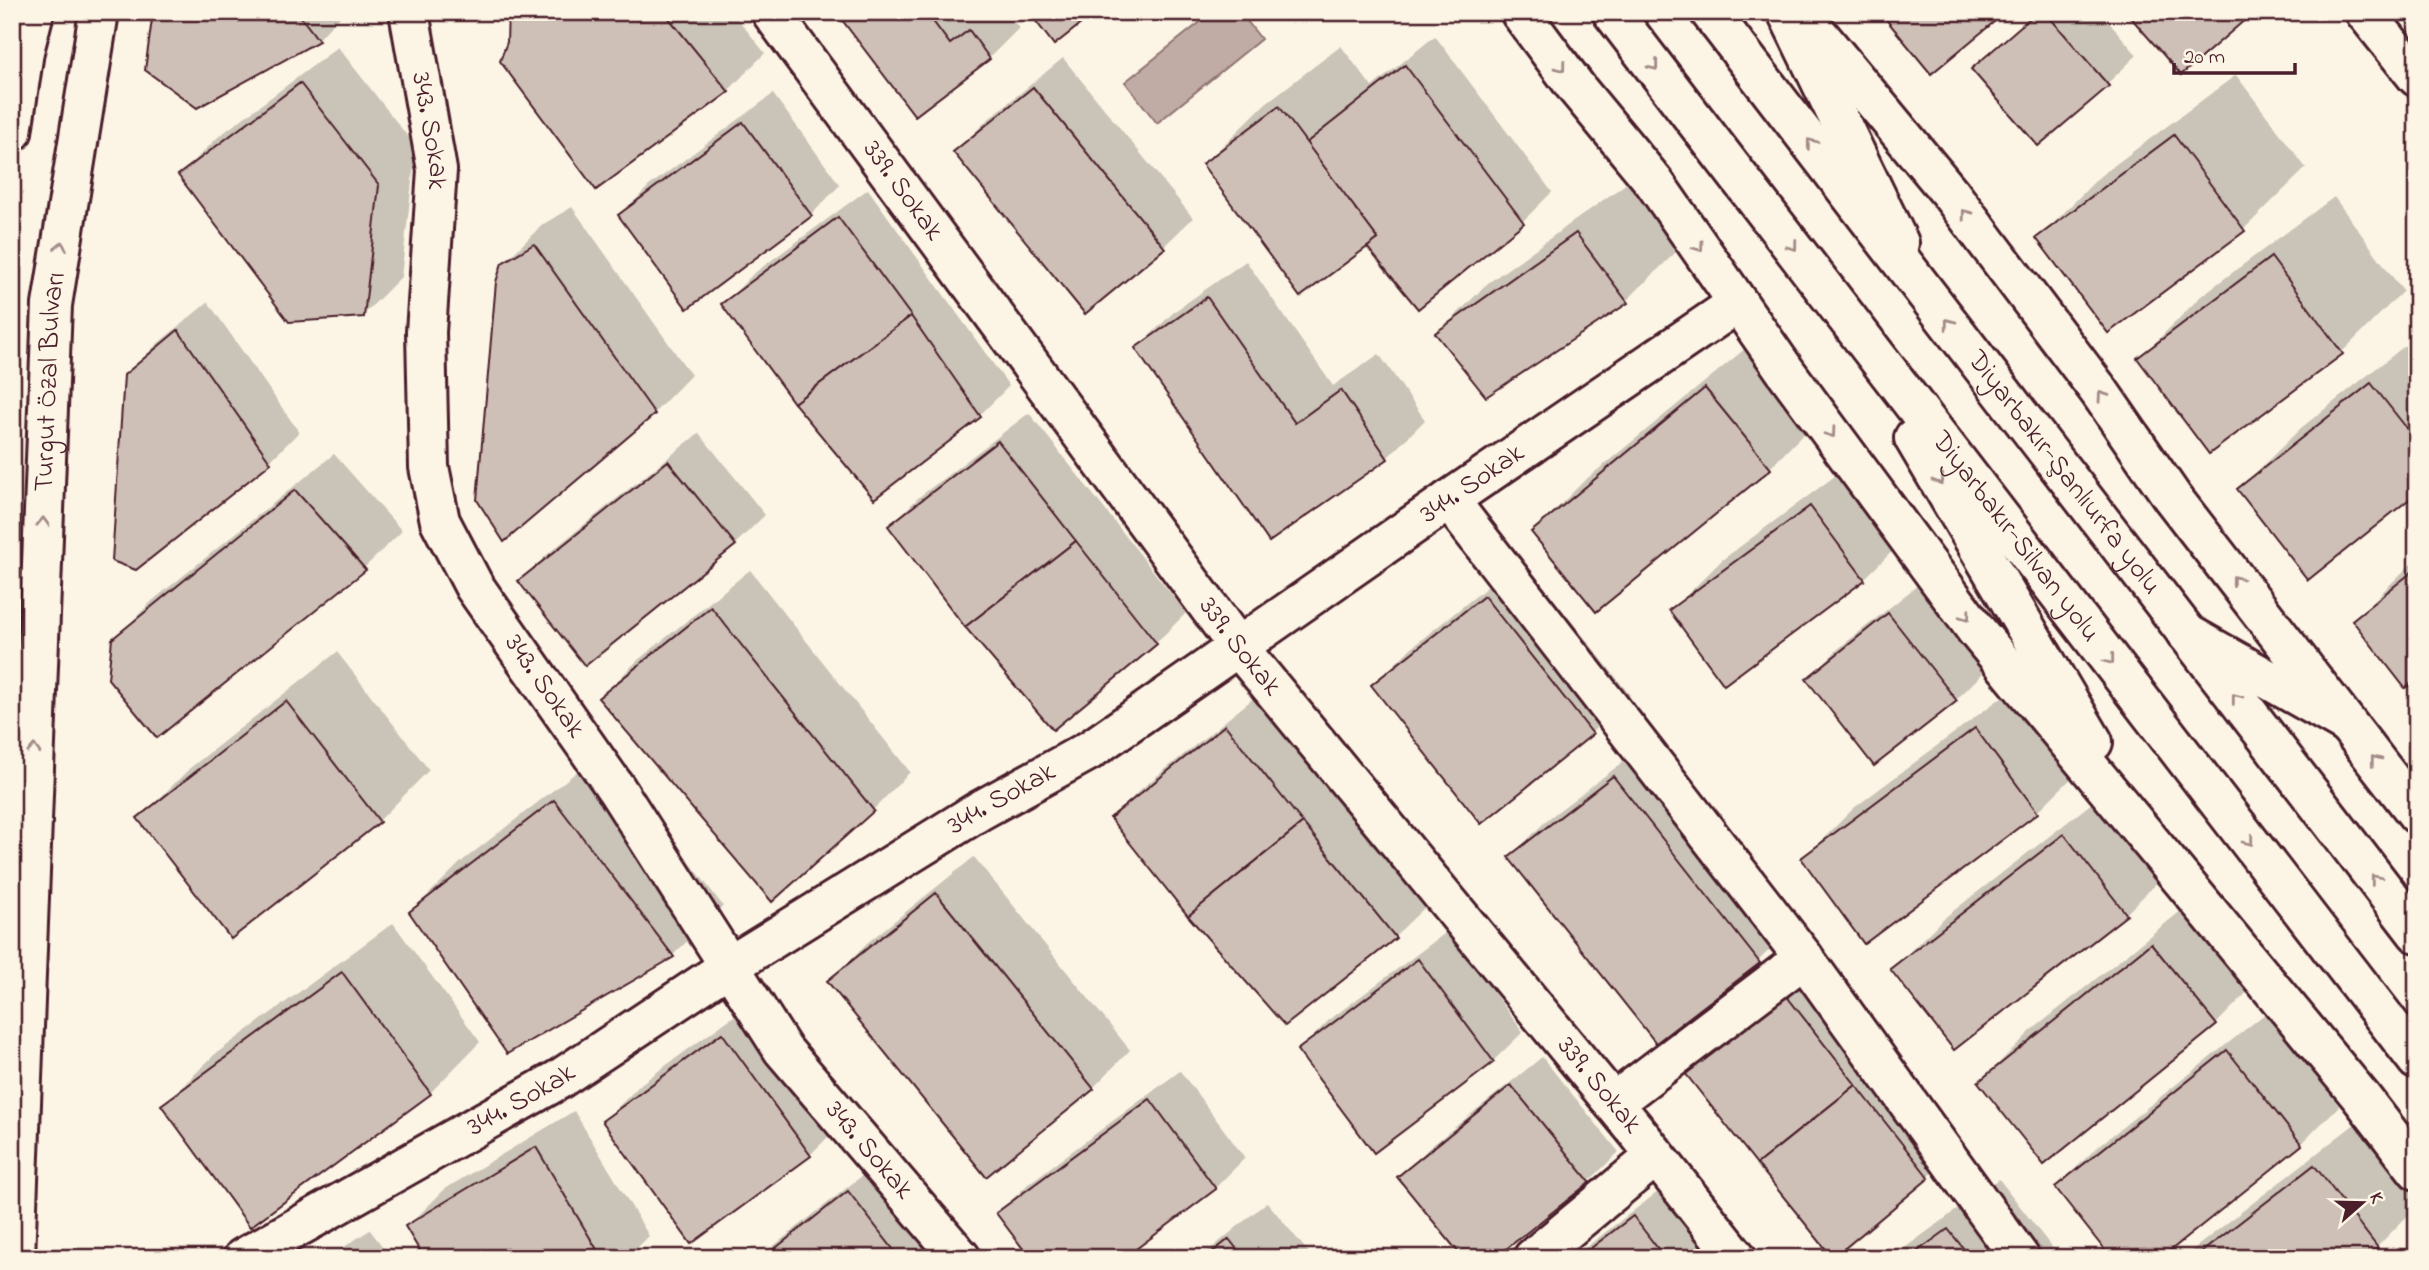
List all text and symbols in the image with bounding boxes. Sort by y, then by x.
scale bar [2174,32,2294,76]
text: 20 m [2184,43,2225,73]
one-way arrow [1553,59,1565,72]
one-way arrow [1645,59,1658,71]
street label: 343. Sokak [400,69,458,192]
street label: 339. Sokak [852,132,954,250]
one-way arrow [1806,138,1819,150]
one-way arrow [1962,209,1974,222]
one-way arrow [1784,239,1797,251]
one-way arrow [53,240,68,252]
one-way arrow [1691,240,1704,253]
street label: Turgut Özal Bulvarı [24,269,78,492]
one-way arrow [1945,319,1957,331]
street label: Diyarbakır-Şanlıurfa yolu [1956,341,2171,604]
one-way arrow [2098,391,2110,404]
street label: Diyarbakır-Silvan yolu [1920,422,2110,651]
one-way arrow [1823,425,1835,438]
street label: 344. Sokak [1412,433,1534,535]
one-way arrow [1930,472,1943,485]
one-way arrow [36,516,51,527]
one-way arrow [2232,575,2245,588]
street label: 339. Sokak [1188,589,1292,706]
one-way arrow [1958,608,1970,621]
street label: 343. Sokak [494,626,596,747]
one-way arrow [2102,653,2115,665]
one-way arrow [2232,694,2245,706]
one-way arrow [27,743,42,754]
street label: 344. Sokak [939,752,1064,846]
one-way arrow [2371,755,2384,768]
one-way arrow [2240,833,2253,845]
one-way arrow [2371,874,2384,886]
street label: 339. Sokak [1546,1028,1652,1144]
street label: 344. Sokak [460,1053,585,1148]
street label: 343. Sokak [815,1092,924,1209]
north arrow [2328,1168,2398,1238]
text: K [2361,1189,2390,1208]

